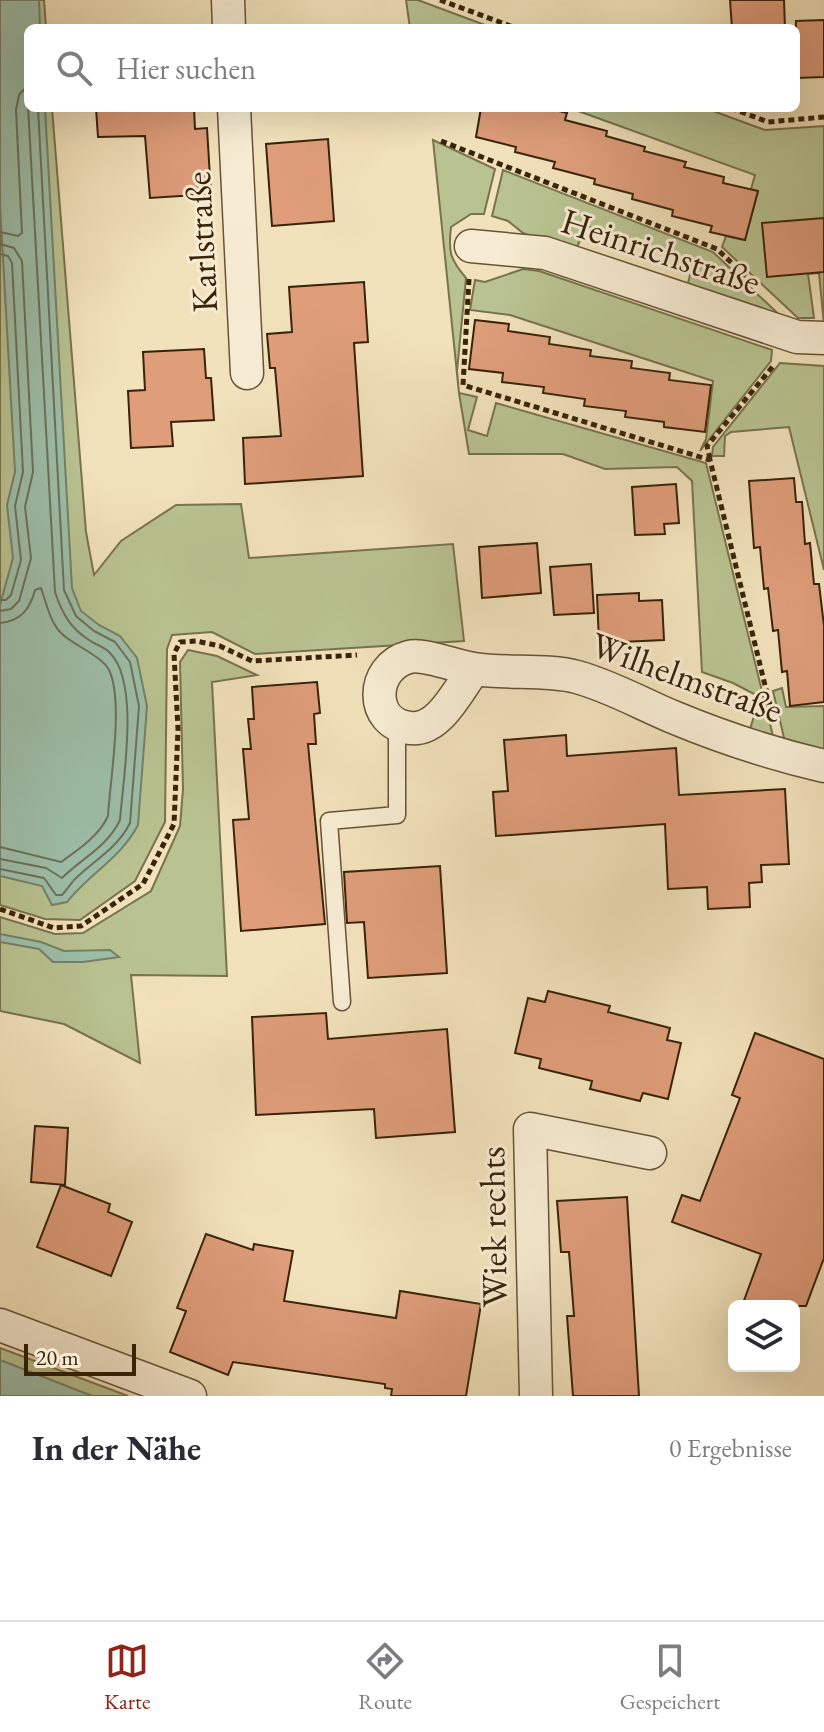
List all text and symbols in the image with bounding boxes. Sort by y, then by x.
search box [24,24,800,112]
icon: search [52,46,96,90]
text: Hier suchen [116,49,256,88]
street label: Karlstraße [174,170,228,314]
street label: Heinrichstraße [556,197,766,305]
street label: Wilhelmstraße [585,621,789,733]
street label: Wiek rechts [468,1146,518,1308]
map controls [728,1300,800,1372]
button: layers [728,1300,800,1372]
scale bar [24,1340,136,1376]
text: 20 m [36,1343,79,1372]
text: In der Nähe [32,1426,201,1470]
text: 0 Ergebnisse [669,1431,792,1465]
tab: Karte [104,1639,151,1716]
tab: Route [358,1639,412,1716]
tab: Gespeichert [620,1639,720,1716]

